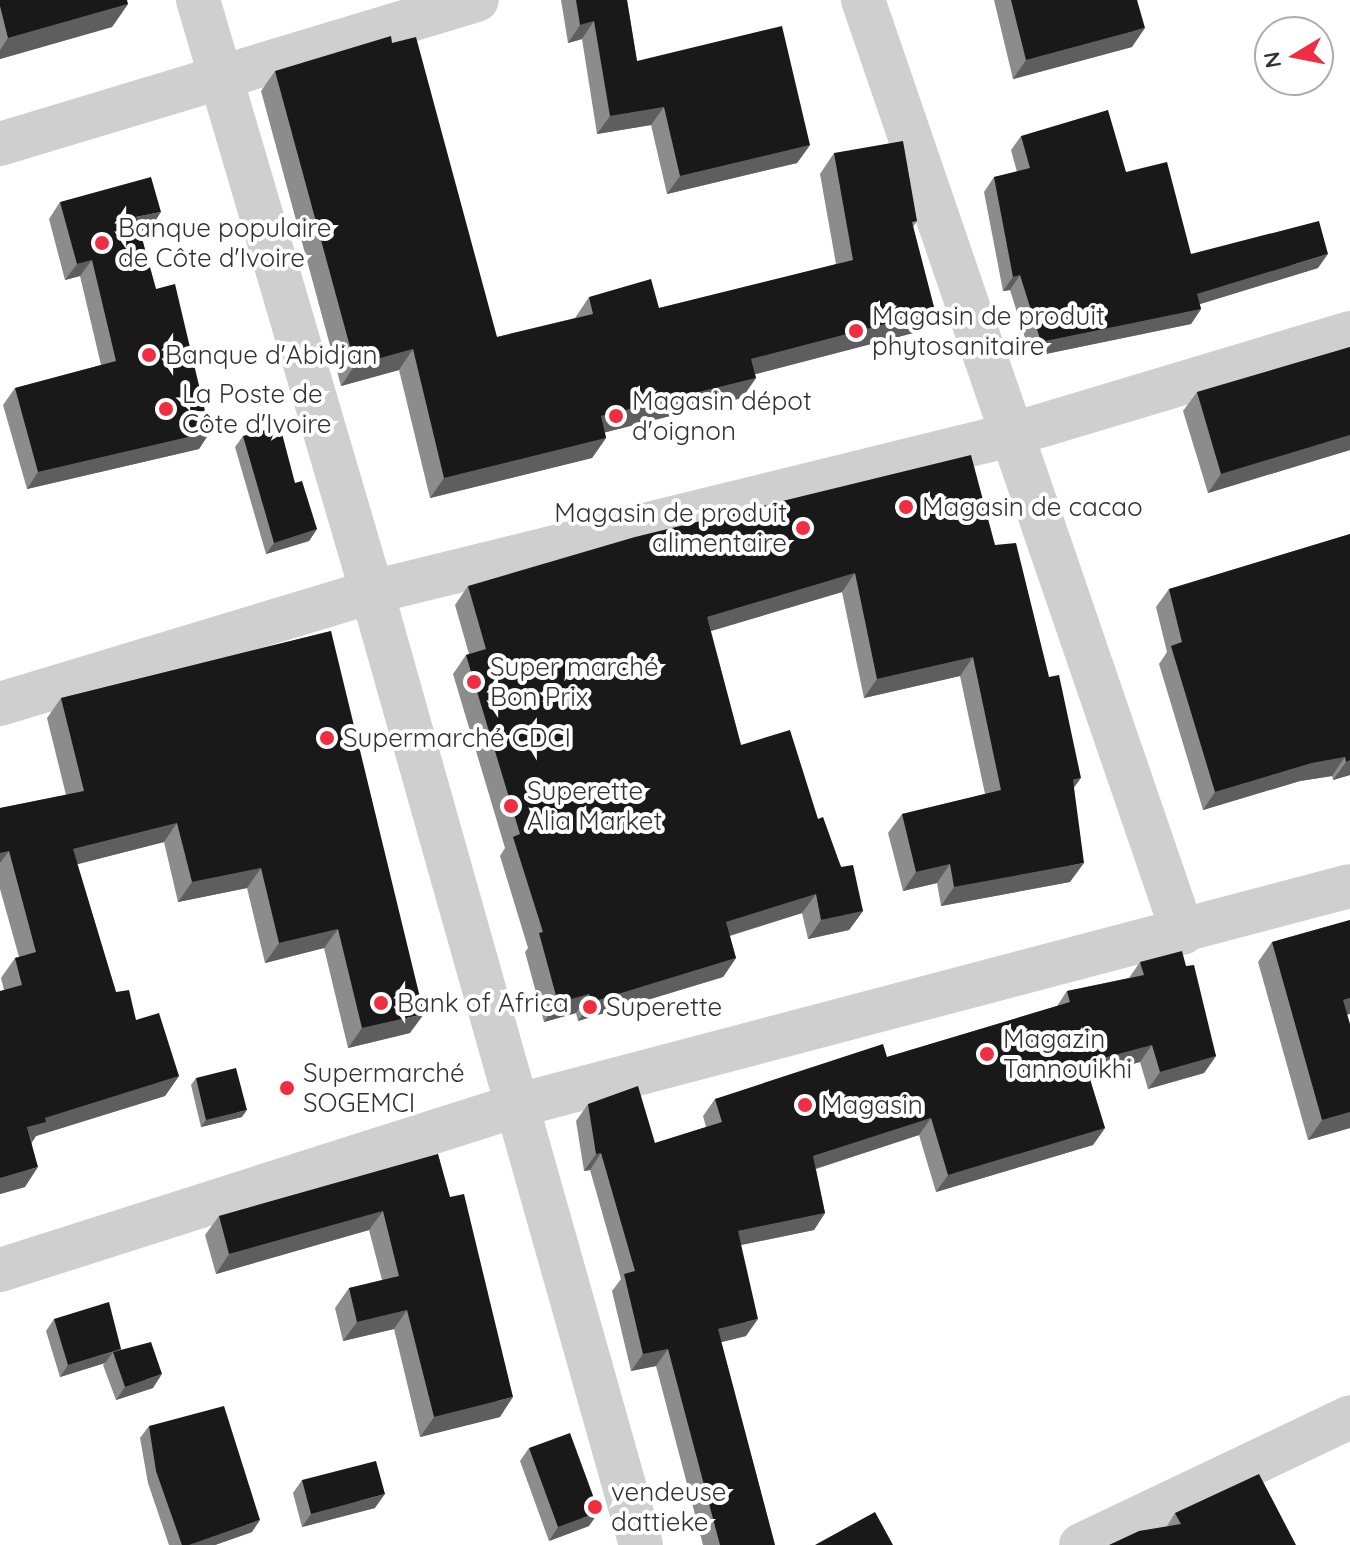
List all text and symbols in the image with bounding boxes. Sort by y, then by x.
north arrow [1254,16,1334,96]
text: N [1257,49,1288,70]
place label: Banque populaire de Côte d'Ivoire [118,212,331,274]
marker: Banque populaire de Côte d'Ivoire [93,234,111,252]
place label: Magasin de produit phytosanitaire [872,300,1105,362]
marker: Magasin de produit phytosanitaire [847,322,865,340]
place label: Banque d'Abidjan [165,339,378,371]
marker: Banque d'Abidjan [140,346,158,364]
place label: La Poste de Côte d'Ivoire [182,378,331,440]
place label: Magasin dépot d'oignon [632,385,812,446]
marker: La Poste de Côte d'Ivoire [157,400,175,418]
marker: Magasin dépot d'oignon [607,407,625,425]
place label: Magasin de cacao [922,491,1143,523]
place label: Magasin de produit alimentaire [554,497,787,558]
marker: Magasin de cacao [897,498,915,516]
marker: Magasin de produit alimentaire [794,519,812,537]
place label: Super marché Bon Prix [490,651,659,712]
marker: Super marché Bon Prix [465,673,483,691]
place label: Supermarché CDCI [343,722,571,754]
marker: Supermarché CDCI [318,729,336,747]
place label: Superette Alia Market [527,775,662,836]
marker: Superette Alia Market [502,797,520,815]
place label: Bank of Africa [397,987,569,1019]
place label: Superette [606,991,722,1023]
marker: Bank of Africa [372,994,390,1012]
marker: Superette [581,998,599,1016]
place label: Magazin Tannouikhi [1003,1023,1132,1084]
marker: Magazin Tannouikhi [978,1045,996,1063]
place label: Supermarché SOGEMCI [303,1057,465,1118]
marker: Supermarché SOGEMCI [278,1079,296,1097]
place label: Magasin [821,1089,923,1121]
marker: Magasin [796,1096,814,1114]
place label: vendeuse dattieke [611,1476,726,1538]
marker: vendeuse dattieke [586,1498,604,1516]

